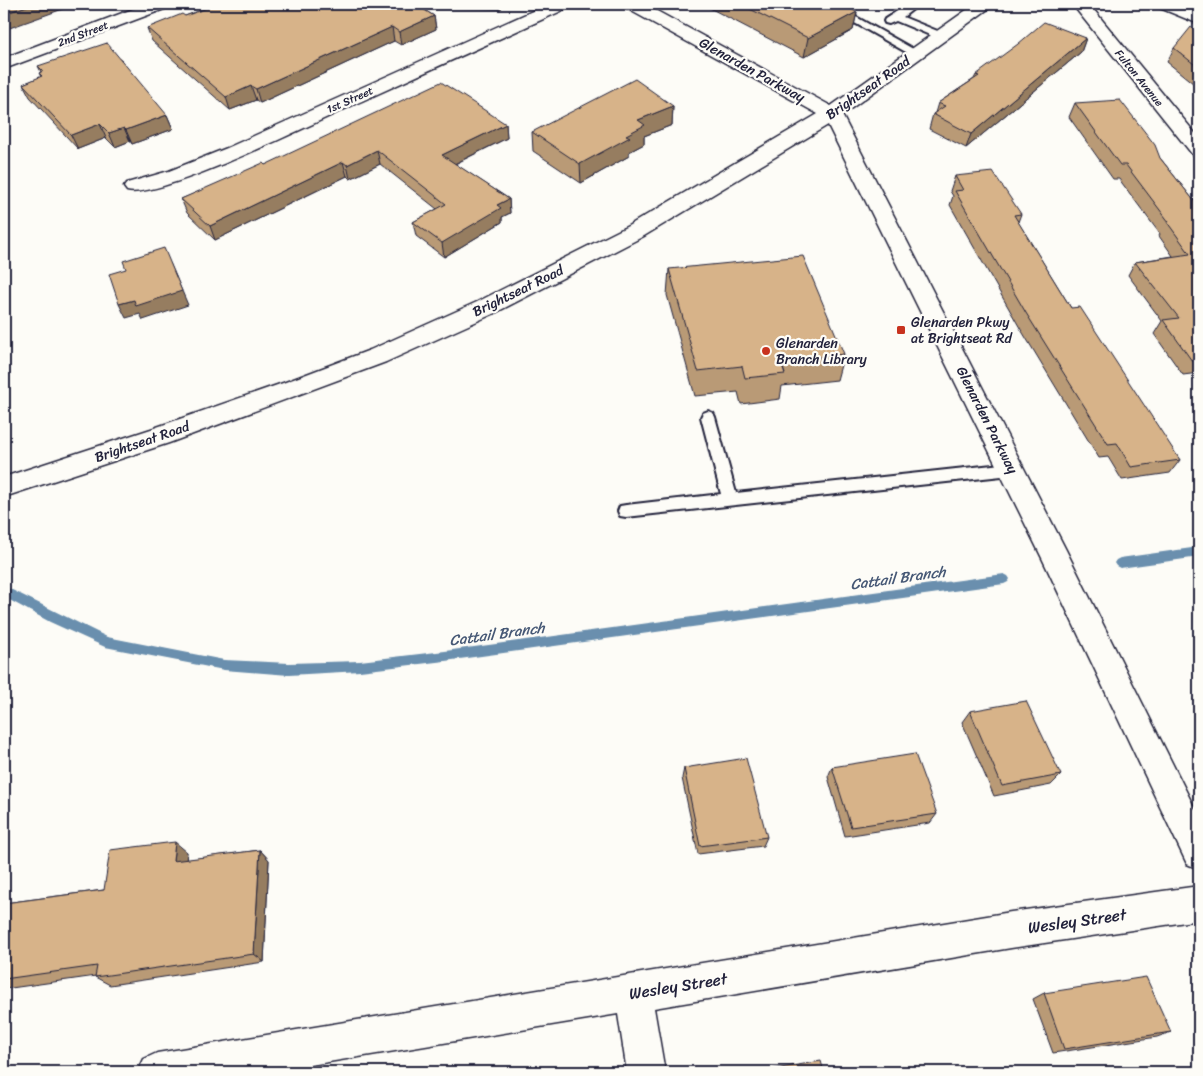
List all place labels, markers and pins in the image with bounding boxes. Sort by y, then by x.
place label: Glenarden Pkwy at Brightseat Rd [911,310,1014,351]
marker: Glenarden Pkwy at Brightseat Rd [895,324,907,336]
place label: Glenarden Branch Library [776,331,867,372]
marker: Glenarden Branch Library [760,345,772,357]

